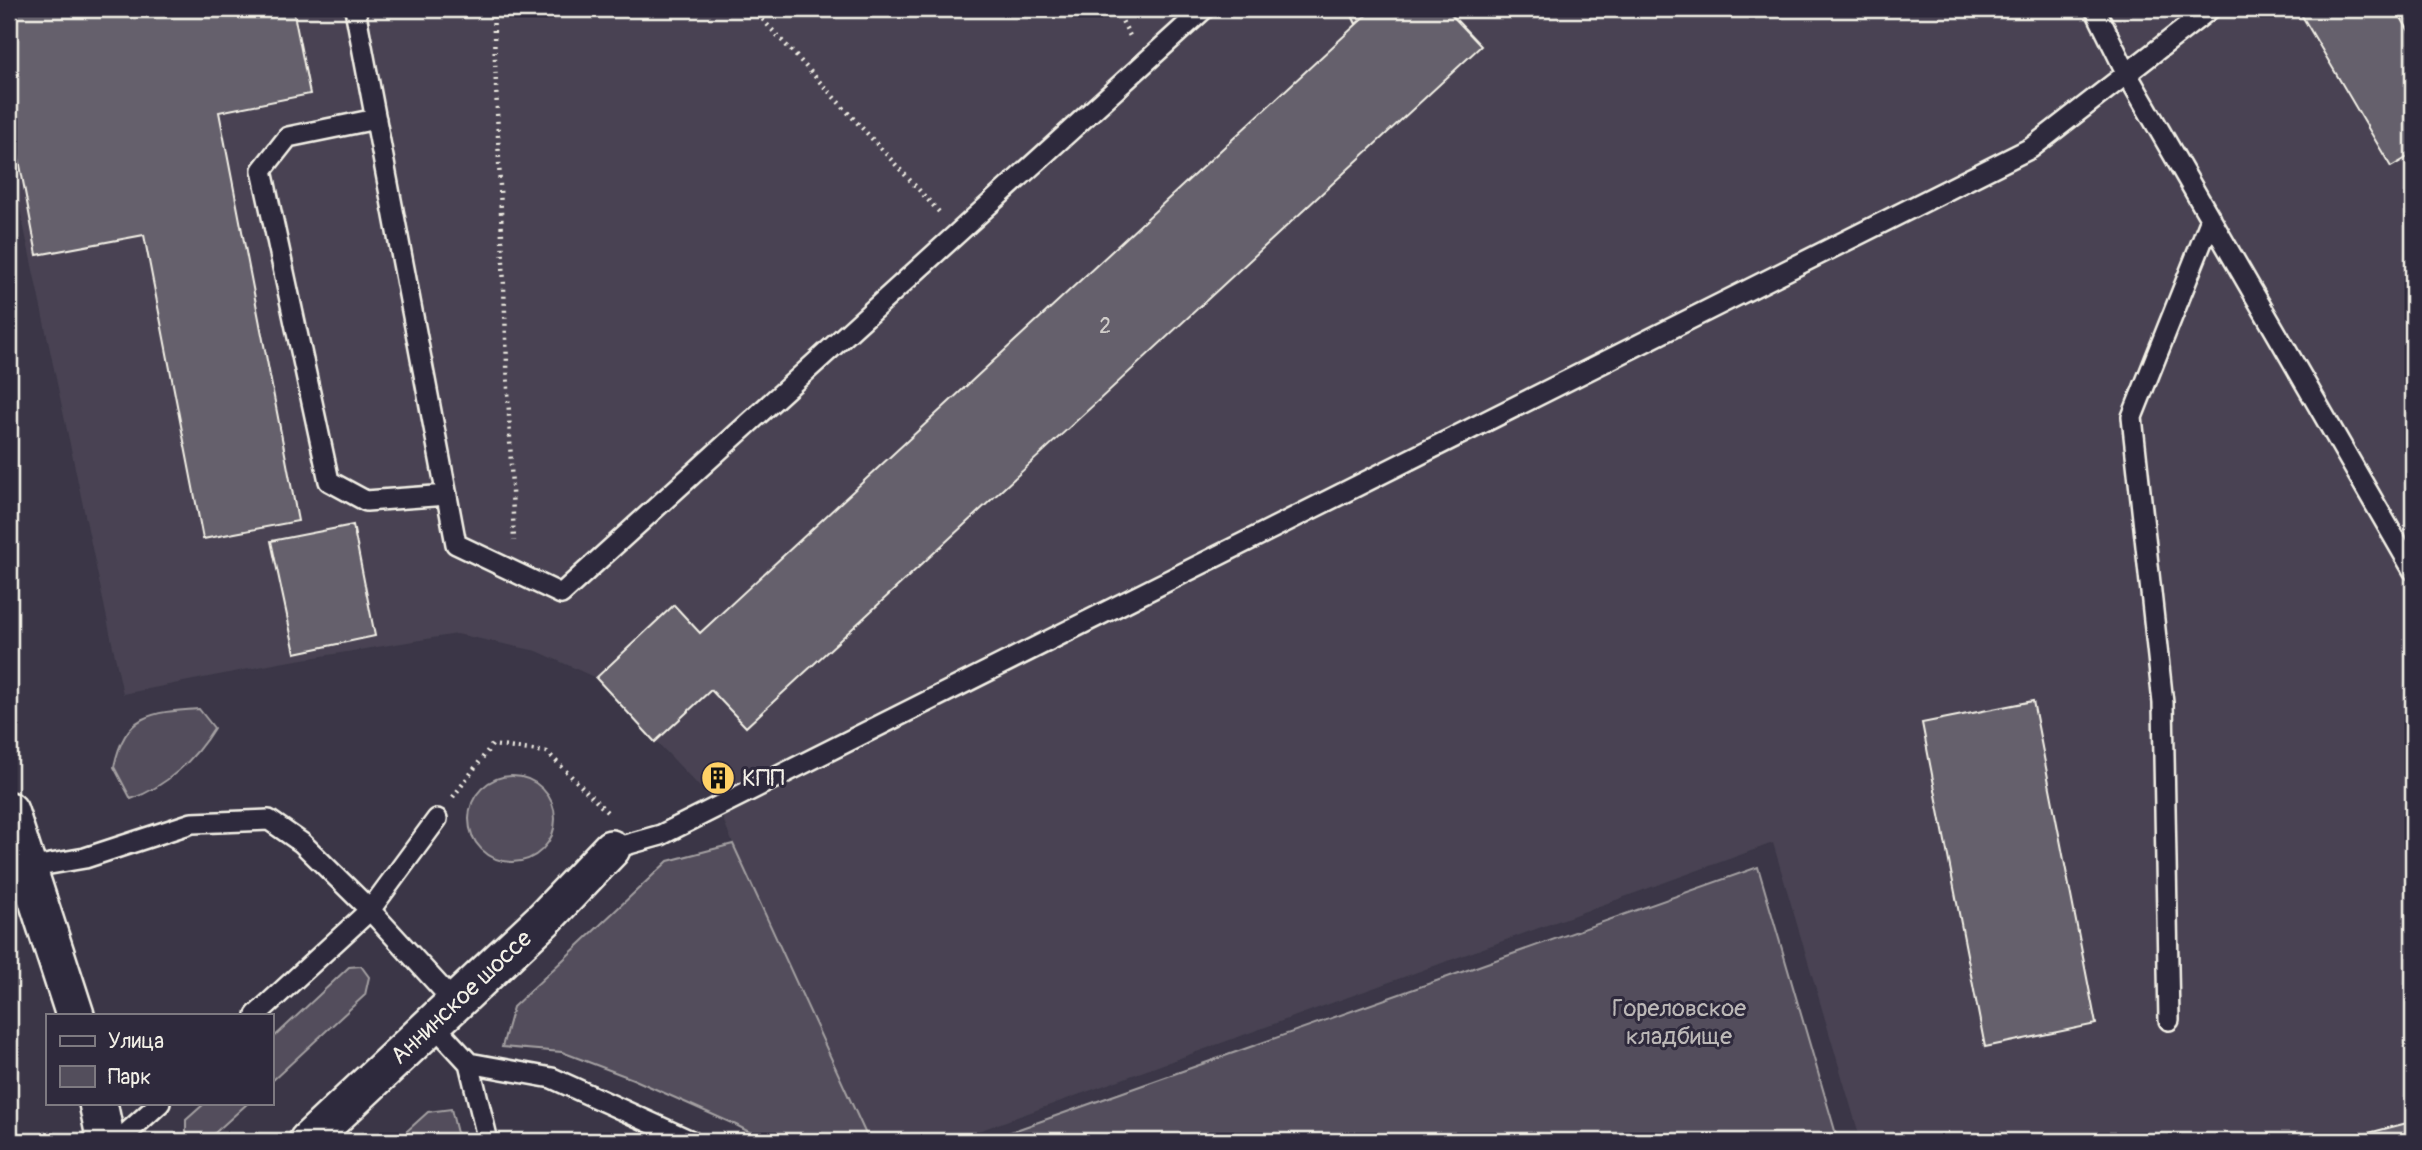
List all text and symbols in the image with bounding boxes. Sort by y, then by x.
house number: 2 [1099,313,1111,340]
building icon: КПП [699,759,737,797]
place label: КПП [742,764,785,793]
street label: Аннинское шоссе [384,924,538,1070]
park label: Гореловское кладбище [1612,994,1746,1051]
legend [46,1014,273,1104]
text: Улица [108,1028,164,1055]
text: Парк [108,1064,151,1091]

